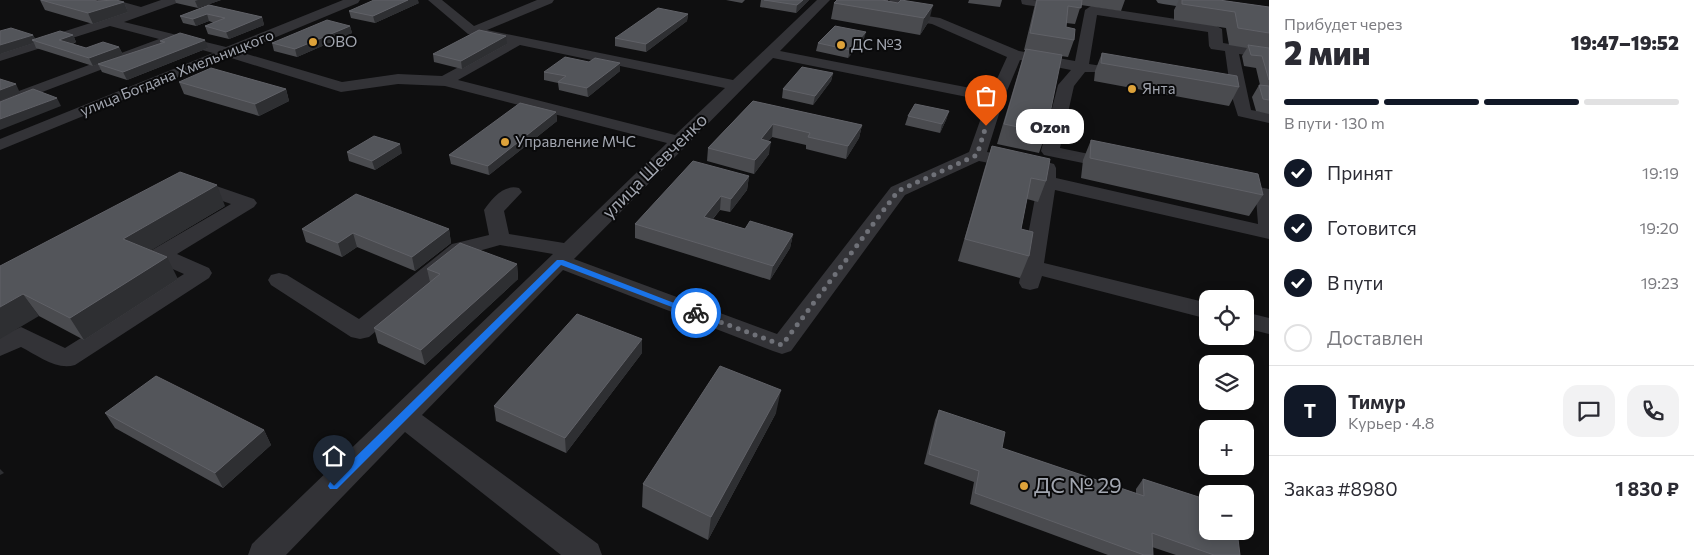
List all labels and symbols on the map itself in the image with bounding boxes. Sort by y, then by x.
street label: улица Богдана Хмельницкого [77,25,276,119]
place label: ОВО [323,32,357,50]
place label: ДС №3 [851,35,902,53]
marker: ОВО [307,36,319,48]
marker: ДС №3 [835,39,847,51]
pin [965,75,1007,126]
place label: Янта [1142,79,1175,97]
marker: Янта [1126,83,1138,95]
street label: улица Шевченко [597,108,712,223]
callout: Ozon [1016,108,1084,144]
place label: Управление МЧС [515,132,636,150]
marker: Управление МЧС [499,136,511,148]
courier [671,288,721,338]
pin [313,435,355,486]
place label: ДС № 29 [1034,472,1122,497]
marker: ДС № 29 [1018,480,1030,492]

